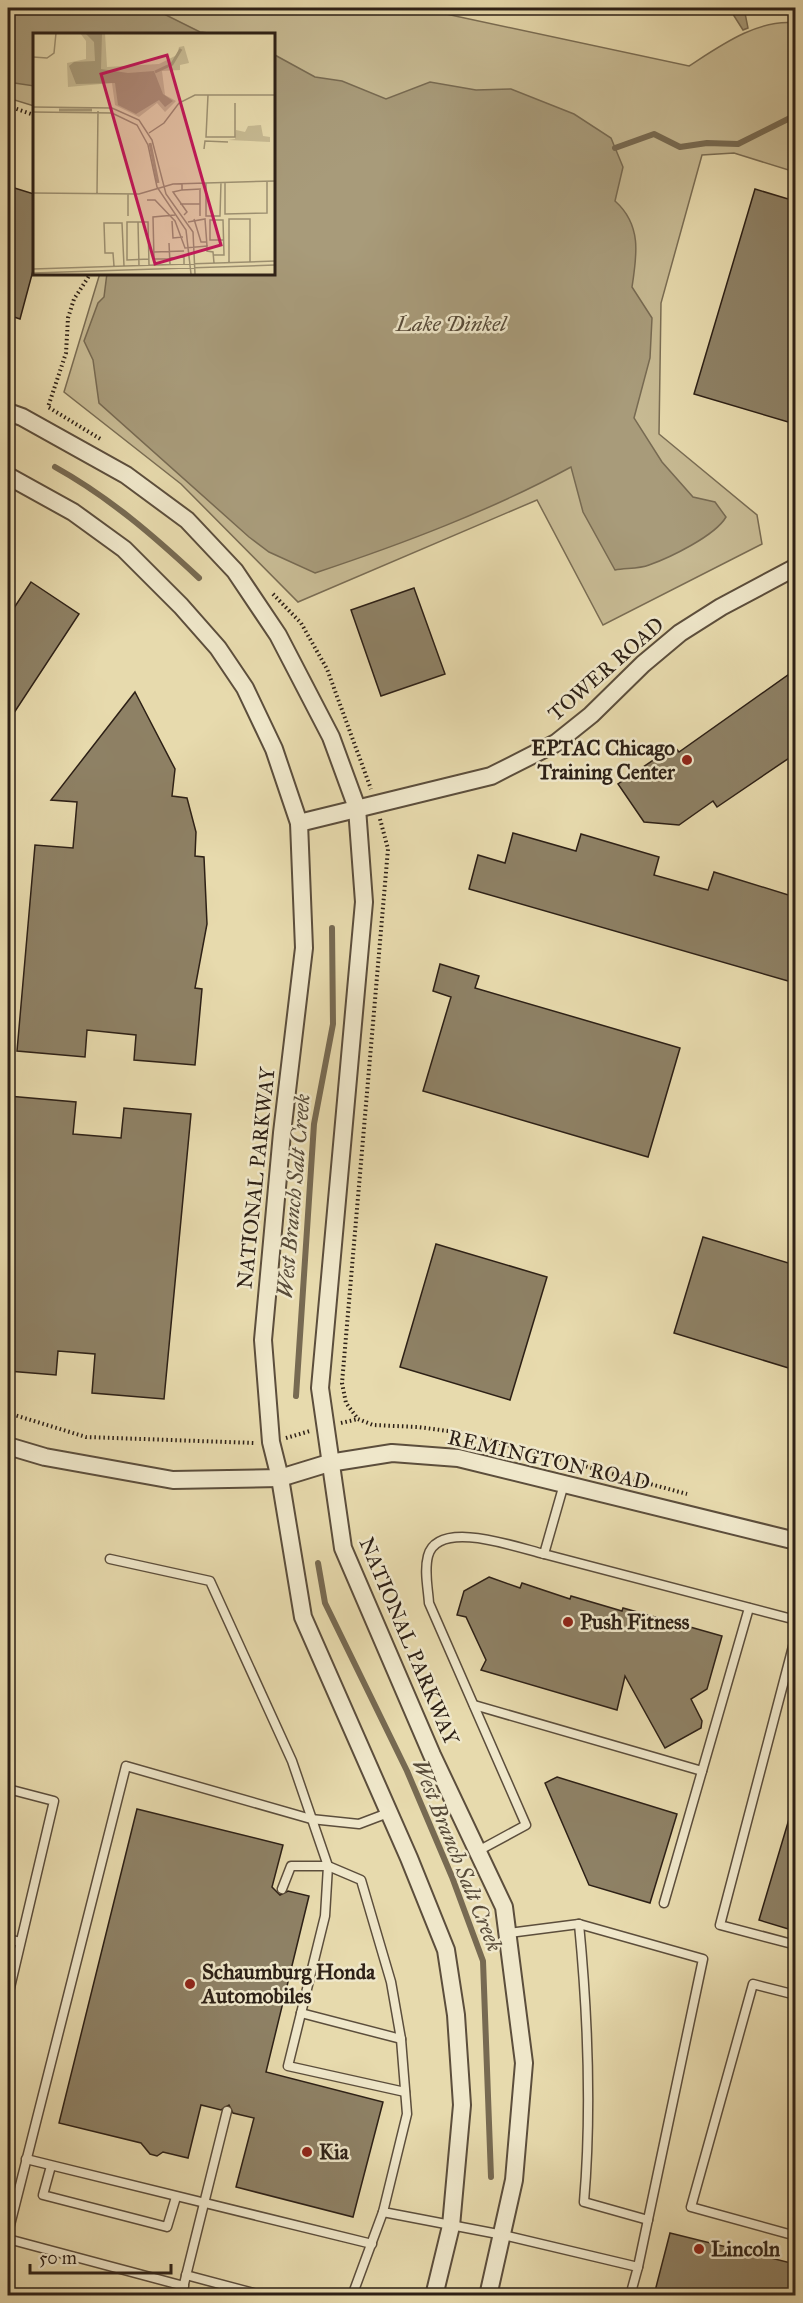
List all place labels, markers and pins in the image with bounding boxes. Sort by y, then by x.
place label: EPTAC Chicago Training Center [531,735,676,785]
marker: EPTAC Chicago Training Center [680,753,694,767]
place label: Push Fitness [580,1609,690,1635]
marker: Push Fitness [561,1615,575,1629]
place label: Schaumburg Honda Automobiles [200,1959,376,2009]
marker: Schaumburg Honda Automobiles [183,1977,197,1991]
place label: Kia [319,2139,350,2165]
marker: Kia [300,2145,314,2159]
place label: Lincoln [711,2236,781,2262]
marker: Lincoln [692,2242,706,2256]

